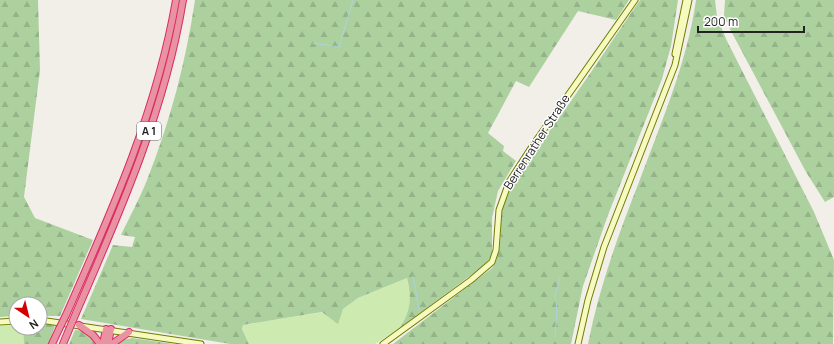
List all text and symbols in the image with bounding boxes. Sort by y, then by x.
scale bar [698,8,804,34]
text: 200 m [704,13,738,30]
street label: Berrenrather Straße [499,91,574,193]
road number: A 1 [137,122,161,140]
north arrow [8,296,48,336]
text: N [26,316,42,333]

